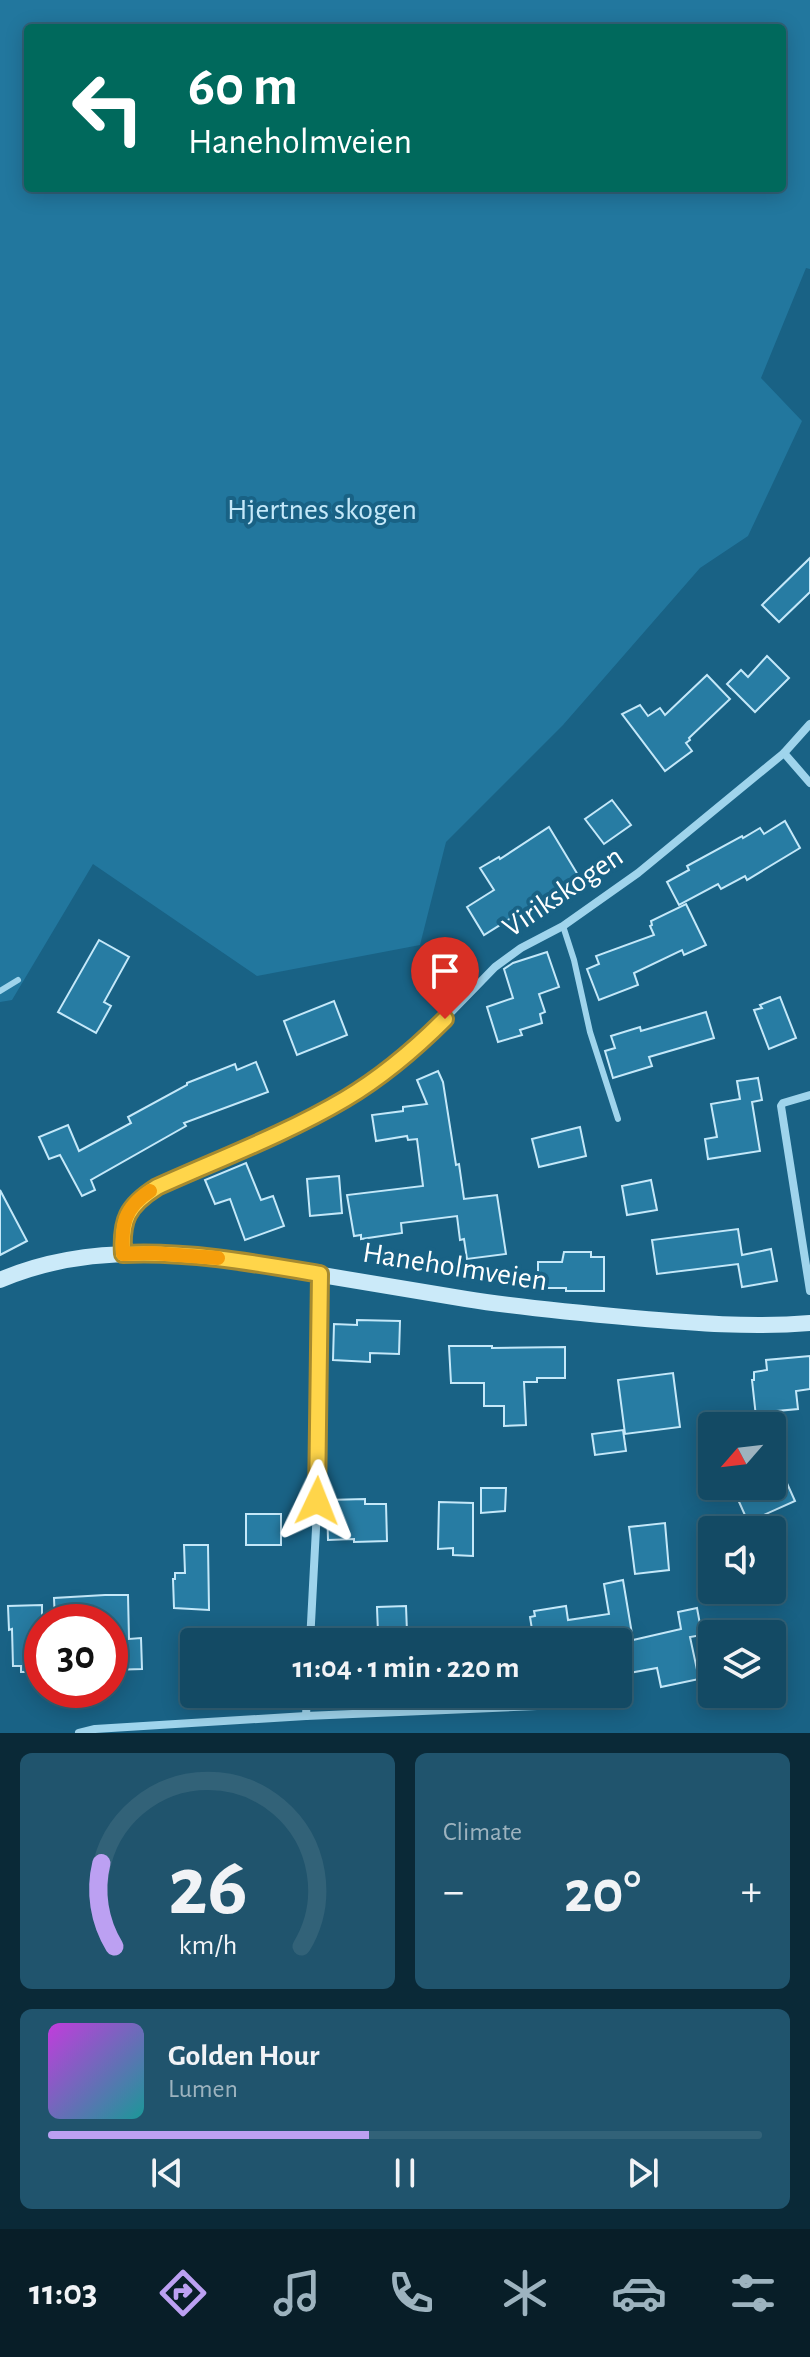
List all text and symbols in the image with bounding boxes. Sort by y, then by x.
icon: left [56,56,160,160]
text: 60 m [188,59,298,115]
text: Haneholmveien [188,124,412,160]
park label: Hjertnes skogen [227,495,417,525]
street label: Virikskogen [498,841,628,943]
pin [411,937,479,1019]
icon: arrive [423,949,467,993]
street label: Haneholmveien [360,1238,550,1296]
north arrow [698,1412,786,1500]
map controls [698,1412,786,1708]
position arrow [275,1459,359,1543]
button: sound [698,1516,786,1604]
speed limit sign: 30 [24,1604,128,1708]
button: layers [698,1620,786,1708]
text: 11:04 · 1 min · 220 m [293,1653,519,1683]
text: Climate [443,1819,522,1845]
text: 26 [168,1846,247,1930]
text: 20° [564,1863,641,1923]
text: − [443,1870,464,1914]
text: + [741,1870,762,1914]
text: km/h [178,1931,237,1960]
text: Golden Hour [168,2041,320,2071]
text: Lumen [168,2076,238,2102]
icon: previous [145,2151,189,2195]
icon: pause [383,2151,427,2195]
icon: next [621,2151,665,2195]
icon: directions [155,2265,211,2321]
icon: music [269,2265,325,2321]
icon: phone [383,2265,439,2321]
icon: climate [497,2265,553,2321]
icon: car [611,2265,667,2321]
icon: filters [725,2265,781,2321]
text: 11:03 [29,2275,97,2311]

